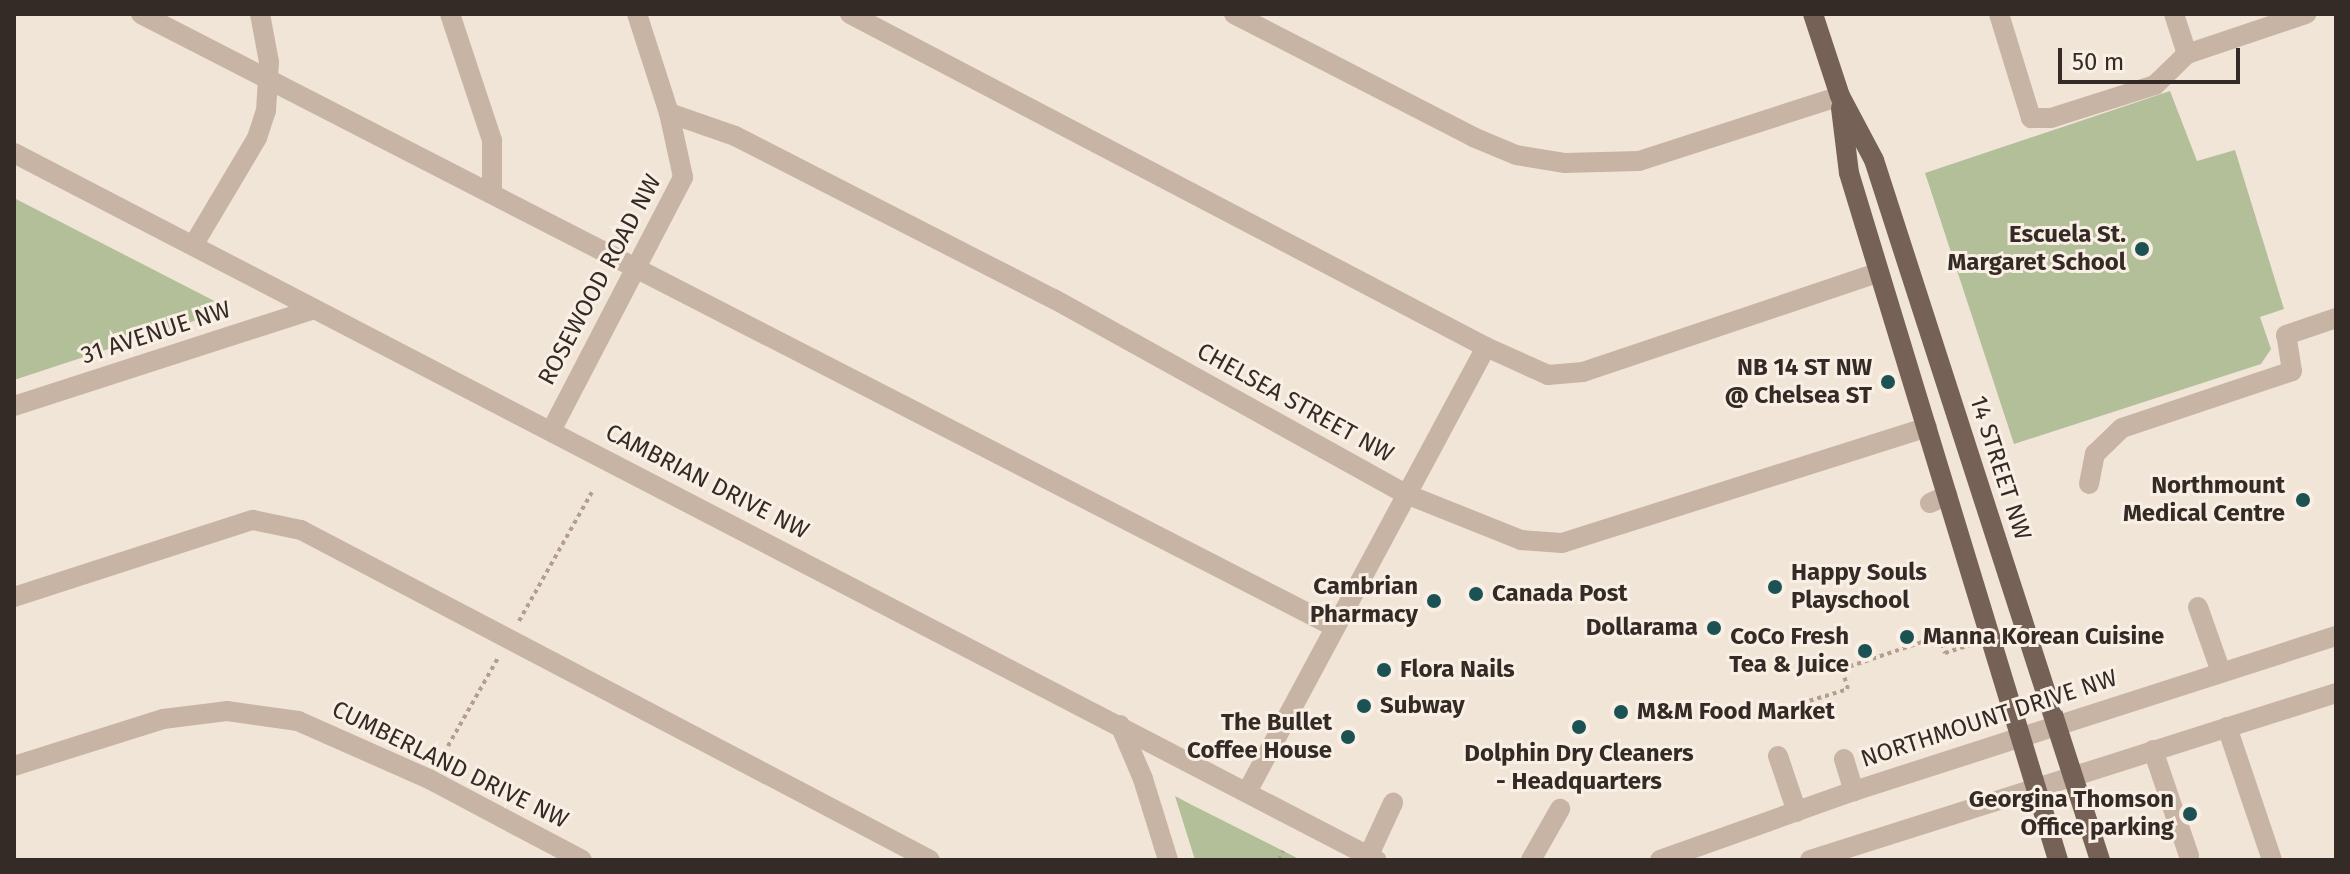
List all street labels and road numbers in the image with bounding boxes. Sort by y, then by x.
street label: ROSEWOOD ROAD NW [532,170,668,390]
street label: 31 AVENUE NW [78,295,234,371]
street label: CHELSEA STREET NW [1192,337,1398,469]
street label: 14 STREET NW [1963,392,2037,544]
street label: CAMBRIAN DRIVE NW [601,418,813,546]
street label: NORTHMOUNT DRIVE NW [1857,664,2121,774]
street label: CUMBERLAND DRIVE NW [327,695,573,835]

